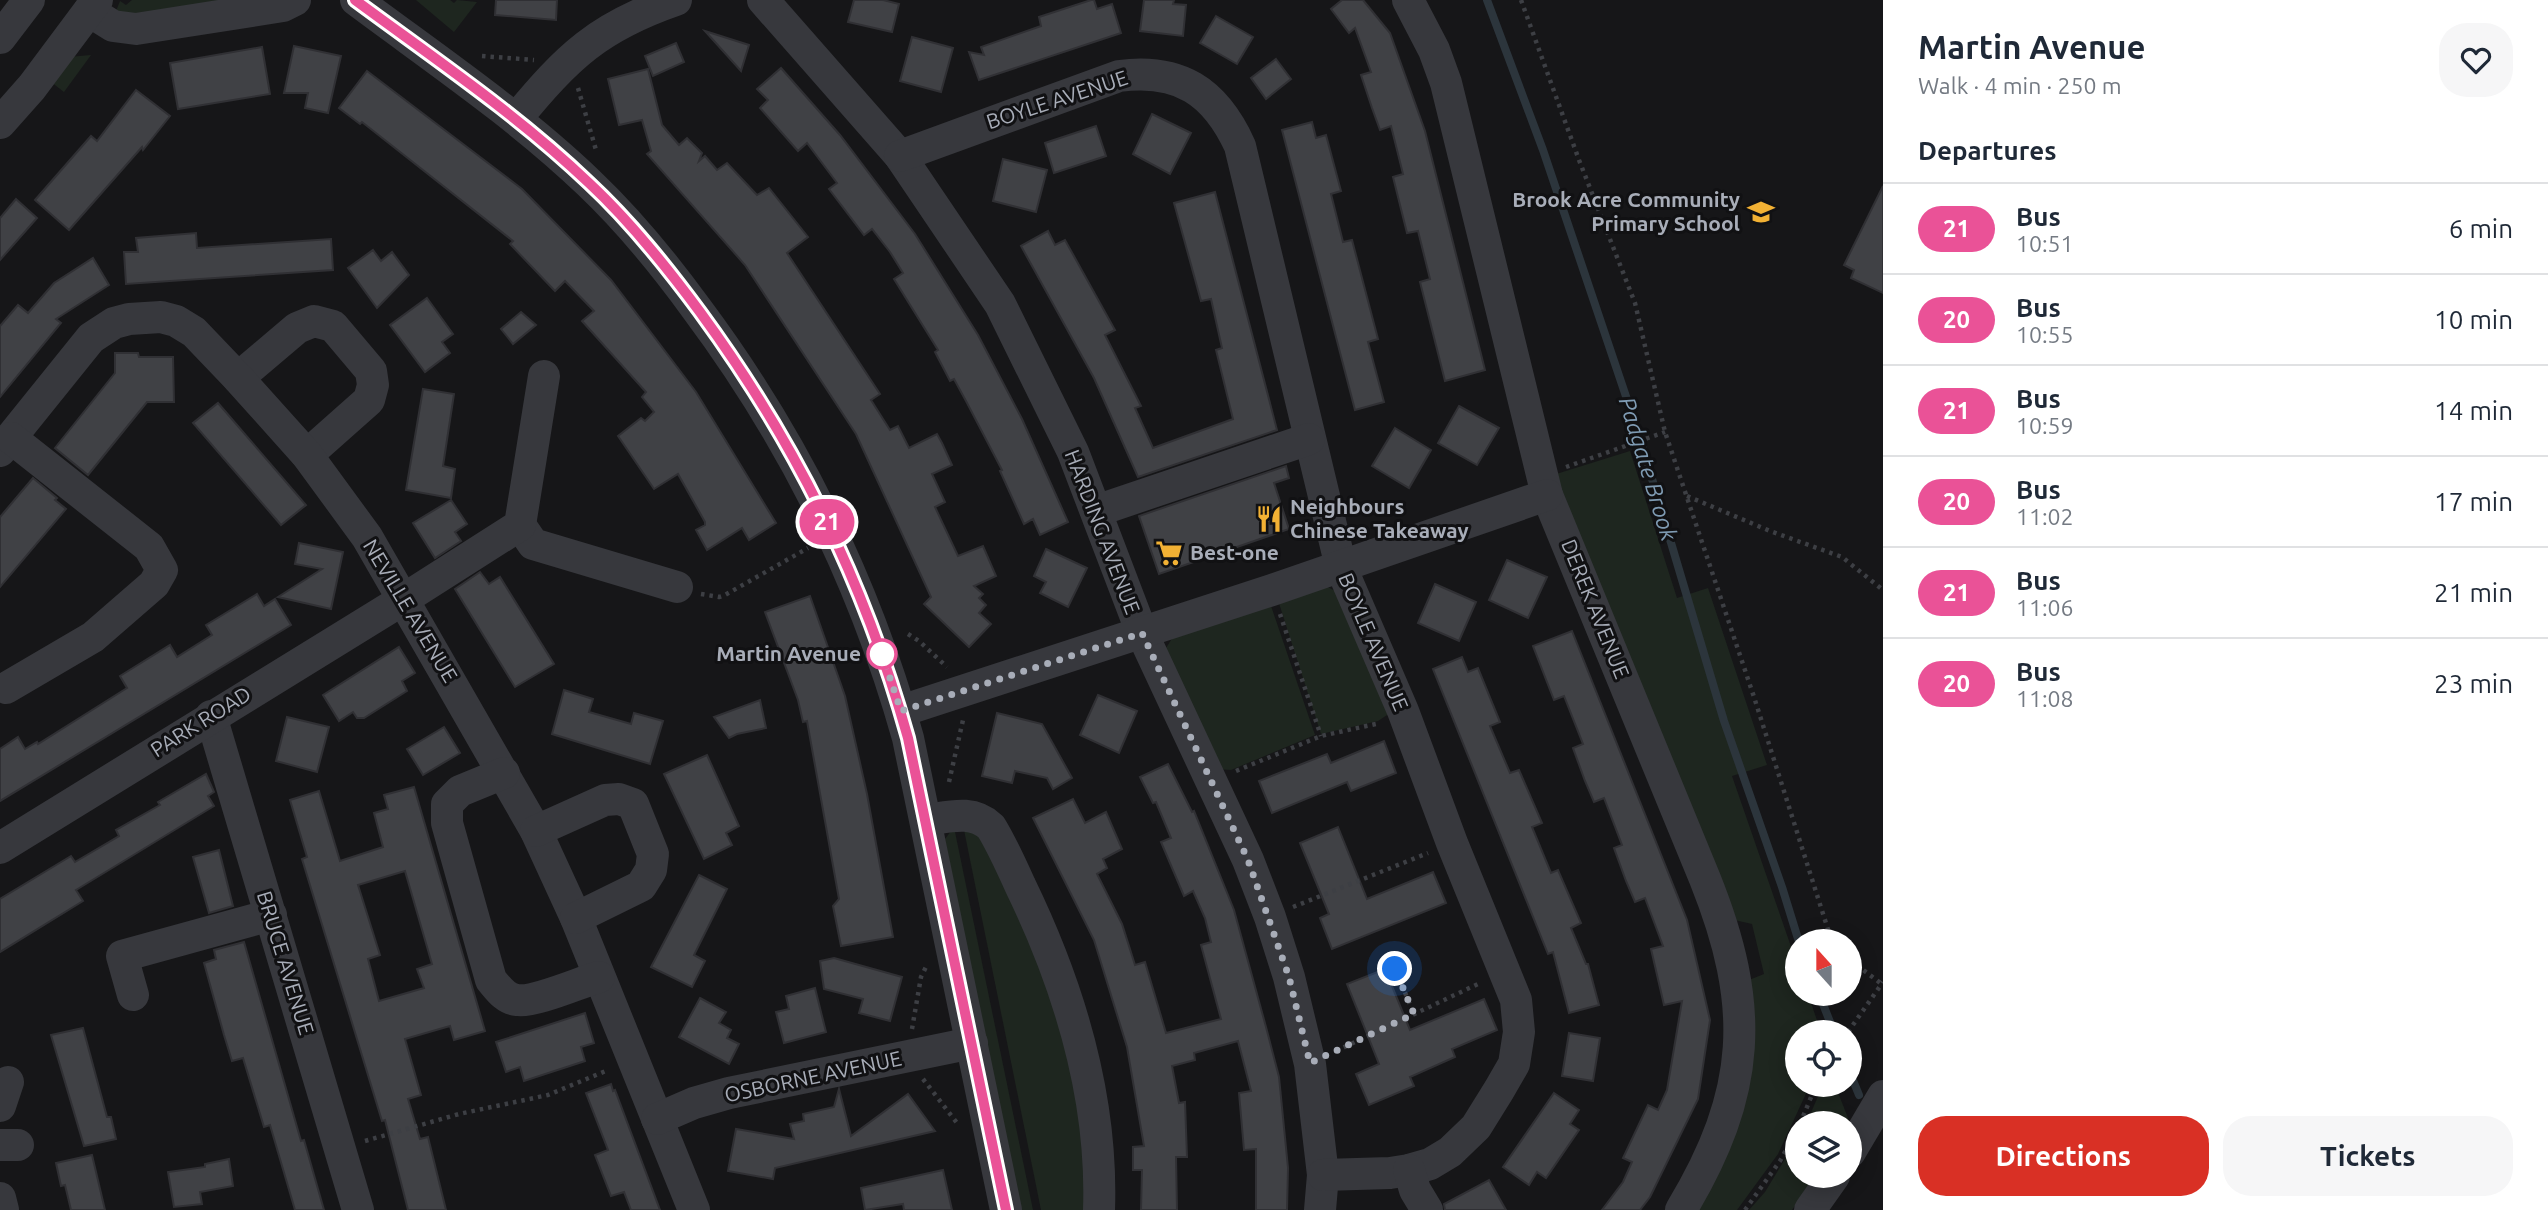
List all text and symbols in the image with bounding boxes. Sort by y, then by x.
button: heart [2439,23,2513,97]
text: Martin Avenue [1918,28,2146,65]
street label: BOYLE AVENUE [983,65,1130,133]
text: Walk · 4 min · 250 m [1918,73,2122,98]
text: Departures [1918,136,2056,165]
place label: Brook Acre Community Primary School [1512,187,1740,235]
school or university icon: Brook Acre Community Primary School [1746,197,1776,227]
text: Bus [2016,202,2061,231]
text: 6 min [2449,214,2513,243]
text: 21 [1943,215,1970,242]
text: 10:51 [2016,231,2074,256]
text: Bus [2016,293,2061,322]
text: 10 min [2434,305,2513,334]
text: 20 [1943,306,1970,333]
text: 10:55 [2016,322,2074,347]
text: Bus [2016,384,2061,413]
water label: Padgate Brook [1615,394,1682,544]
text: 14 min [2434,396,2513,425]
text: 21 [1943,397,1970,424]
text: 10:59 [2016,413,2074,438]
street label: HARDING AVENUE [1061,446,1145,617]
text: Bus [2016,475,2061,504]
text: 17 min [2434,487,2513,516]
text: 20 [1943,488,1970,515]
place label: Neighbours Chinese Takeaway [1290,494,1469,542]
line badge: 21 [796,499,858,545]
restaurant icon: Neighbours Chinese Takeaway [1254,504,1284,534]
text: 11:02 [2016,504,2074,529]
text: 21 [813,508,841,535]
street label: NEVILLE AVENUE [359,535,463,686]
street label: DEREK AVENUE [1557,536,1635,682]
supermarket icon: Best-one [1154,538,1184,568]
place label: Best-one [1190,540,1279,564]
text: Bus [2016,566,2061,595]
street label: BOYLE AVENUE [1334,569,1414,714]
text: 21 min [2434,578,2513,607]
text: 21 [1943,579,1970,606]
text: 11:06 [2016,595,2074,620]
marker: Martin Avenue [867,639,897,669]
place label: Martin Avenue [716,641,861,665]
text: Bus [2016,657,2061,686]
text: 23 min [2434,669,2513,698]
text: 20 [1943,670,1970,697]
street label: PARK ROAD [146,681,255,761]
text: 11:08 [2016,686,2074,711]
street label: BRUCE AVENUE [253,888,319,1037]
north arrow [1785,929,1862,1006]
map controls [1785,929,1862,1188]
your location [1377,951,1412,986]
button: locate [1785,1020,1862,1097]
street label: OSBORNE AVENUE [722,1046,904,1107]
button: layers [1785,1111,1862,1188]
button: Directions [1918,1116,2209,1196]
button: Tickets [2223,1116,2513,1196]

